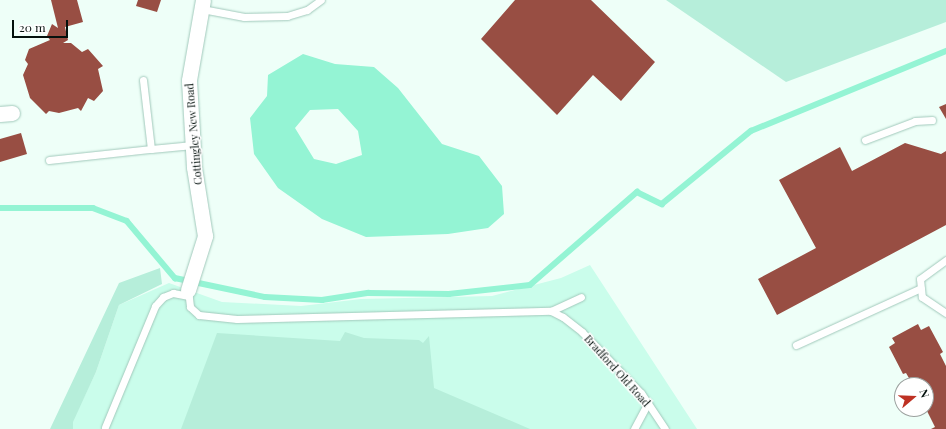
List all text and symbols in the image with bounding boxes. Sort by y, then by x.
scale bar [14,12,70,38]
text: 20 m [19,19,46,35]
street label: Cottingley New Road [183,82,205,186]
street label: Bradford Old Road [581,332,653,410]
north arrow [894,377,934,417]
text: N [916,387,933,399]

